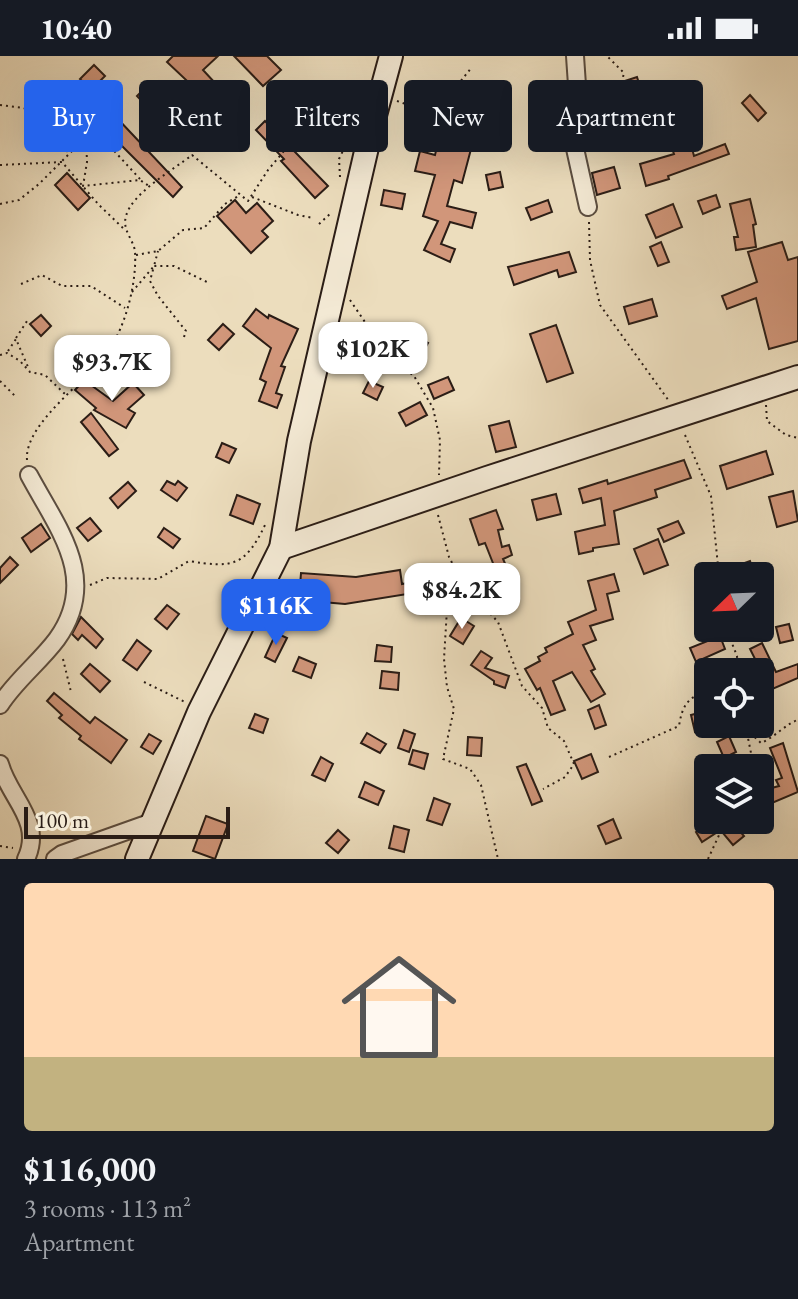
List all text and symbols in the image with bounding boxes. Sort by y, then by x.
text: 10:40 [40,9,112,48]
chip: Buy [24,80,123,152]
chip: Rent [139,80,250,152]
chip: Filters [266,80,388,152]
chip: New [404,80,512,152]
chip: Apartment [528,80,703,152]
pin: $102K [317,322,429,390]
text: $102K [336,331,410,365]
pin: $93.7K [47,335,177,403]
text: $93.7K [72,344,152,378]
north arrow [694,562,774,642]
map controls [694,562,774,834]
pin: $84.2K [397,563,527,631]
text: $84.2K [422,572,502,606]
pin: $116K [220,579,332,647]
text: $116K [239,588,313,622]
button: locate [694,658,774,738]
button: layers [694,754,774,834]
scale bar [24,803,230,839]
text: 100 m [36,806,89,835]
icon: home [327,935,471,1079]
text: $116,000 [24,1147,156,1191]
text: 3 rooms · 113 m² [24,1191,191,1225]
text: Apartment [24,1225,134,1259]

